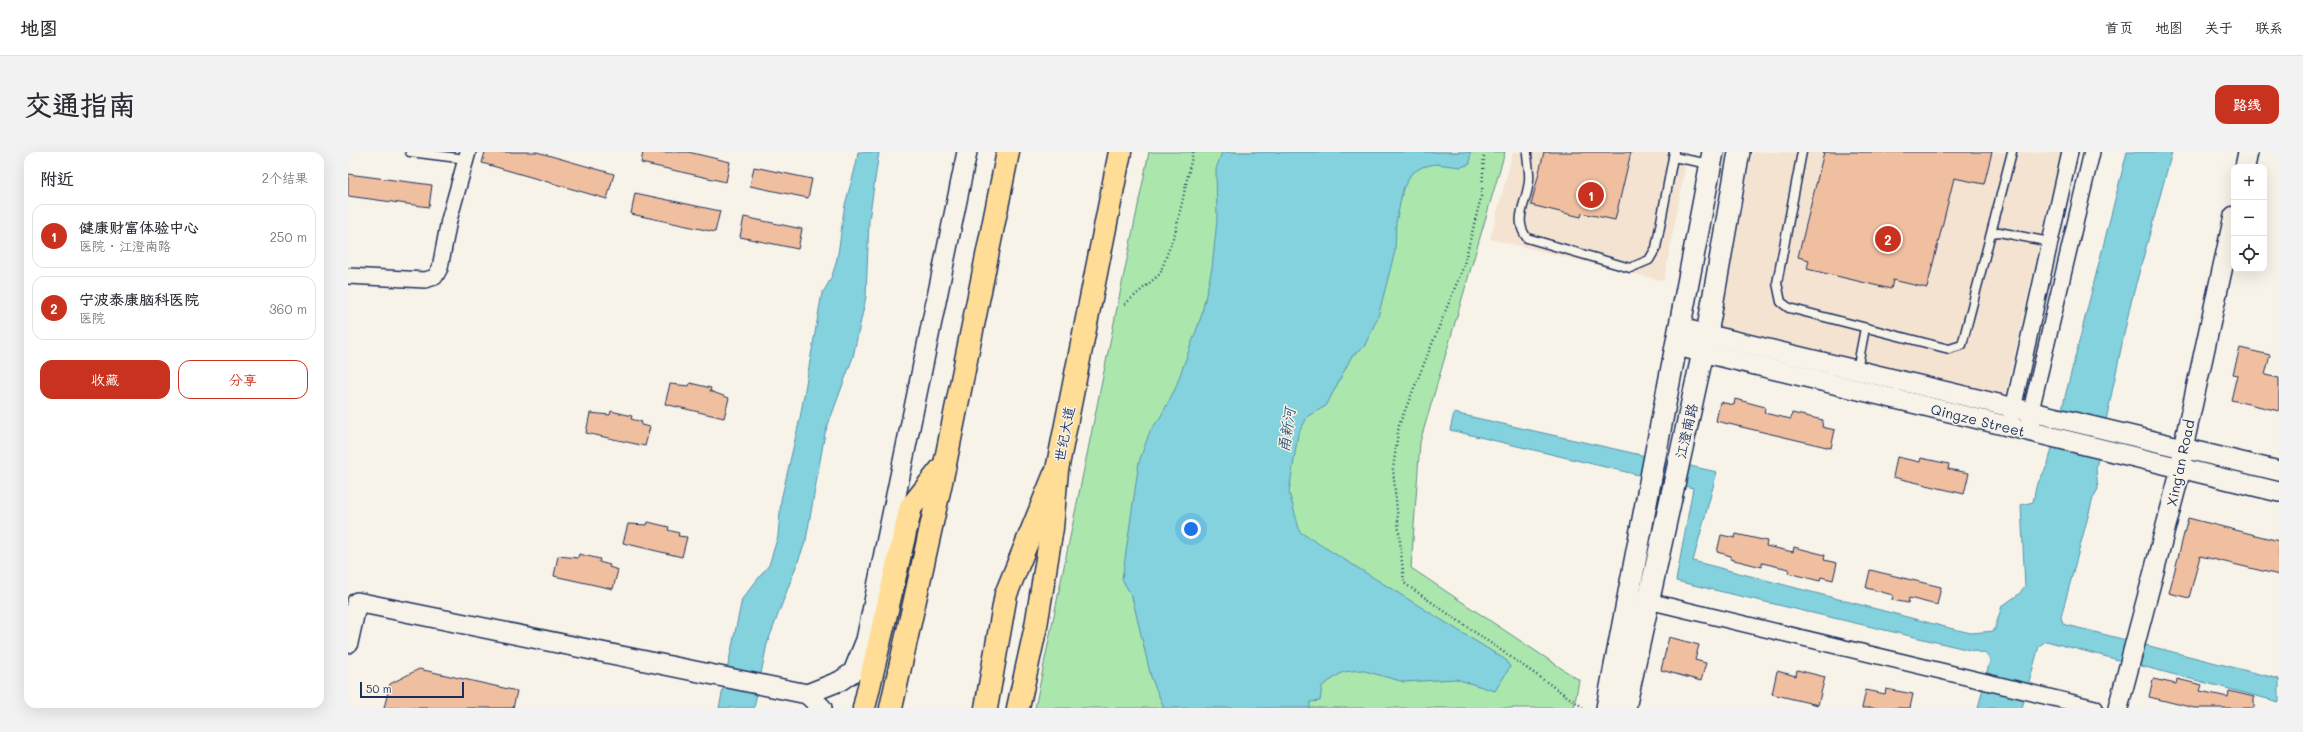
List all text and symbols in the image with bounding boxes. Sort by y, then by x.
text: 地图 [20,15,58,40]
text: 首页 [2105,18,2133,37]
text: 地图 [2155,18,2183,37]
text: 关于 [2205,18,2233,37]
text: 联系 [2255,18,2283,37]
button: 路线 [2215,85,2279,124]
text: 交通指南 [24,86,136,122]
map controls [2231,164,2267,272]
button: + [2231,164,2267,200]
text: 附近 [40,167,74,189]
text: 2个结果 [262,169,308,186]
pin: 1 [1578,180,1604,210]
button: − [2231,200,2267,236]
text: 健康财富体验中心 [79,217,199,237]
pin: 2 [1875,224,1901,254]
text: 1 [51,228,57,245]
text: 250 m [270,228,307,245]
button: locate [2231,236,2267,272]
text: 医院 · 江澄南路 [79,237,171,254]
text: 宁波泰康脑科医院 [79,289,199,309]
text: 2 [50,300,58,317]
text: 360 m [269,300,307,317]
text: 医院 [79,309,105,326]
button: 收藏 [40,360,170,399]
button: 分享 [178,360,308,399]
street label: Qingze Street [1929,399,2027,441]
street label: 江澄南路 [1670,402,1702,460]
water label: 甬新河 [1273,403,1299,454]
street label: 世纪大道 [1049,405,1079,463]
street label: Xing'an Road [2162,418,2199,508]
your location [1181,519,1201,539]
scale bar [360,680,464,699]
text: 50 m [366,681,392,696]

